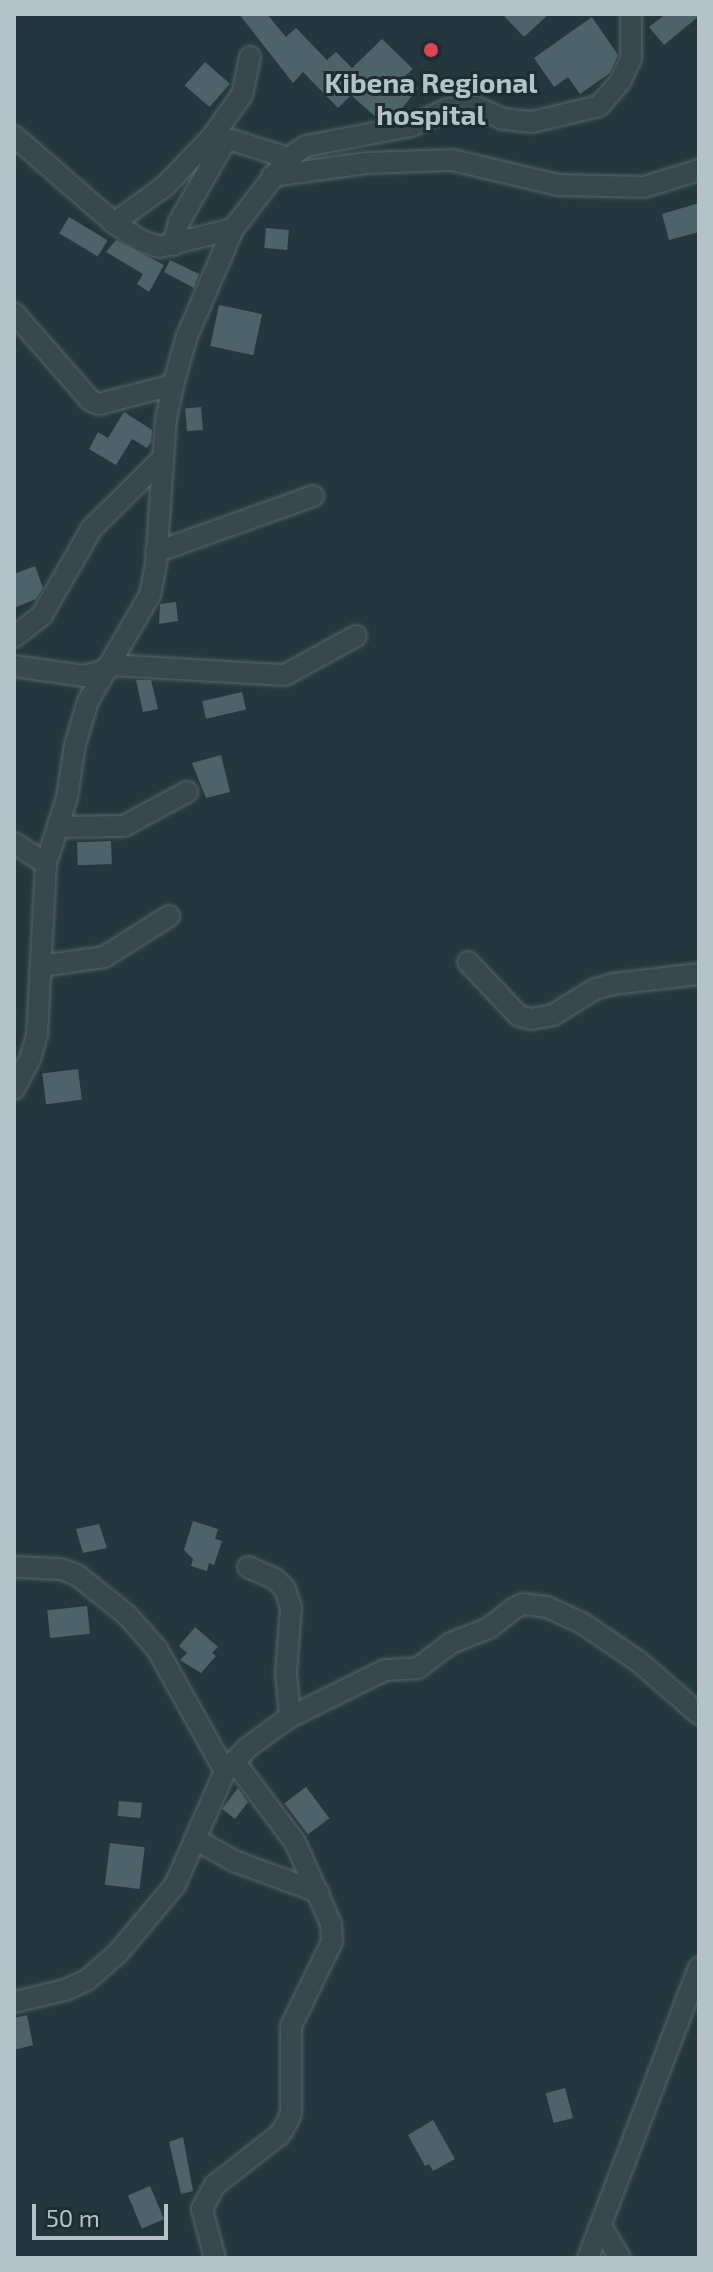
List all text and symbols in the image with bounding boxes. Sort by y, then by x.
marker: Kibena Regional hospital [420,39,442,61]
place label: Kibena Regional hospital [325,65,537,131]
scale bar [36,2188,172,2238]
text: 50 m [46,2203,100,2232]

